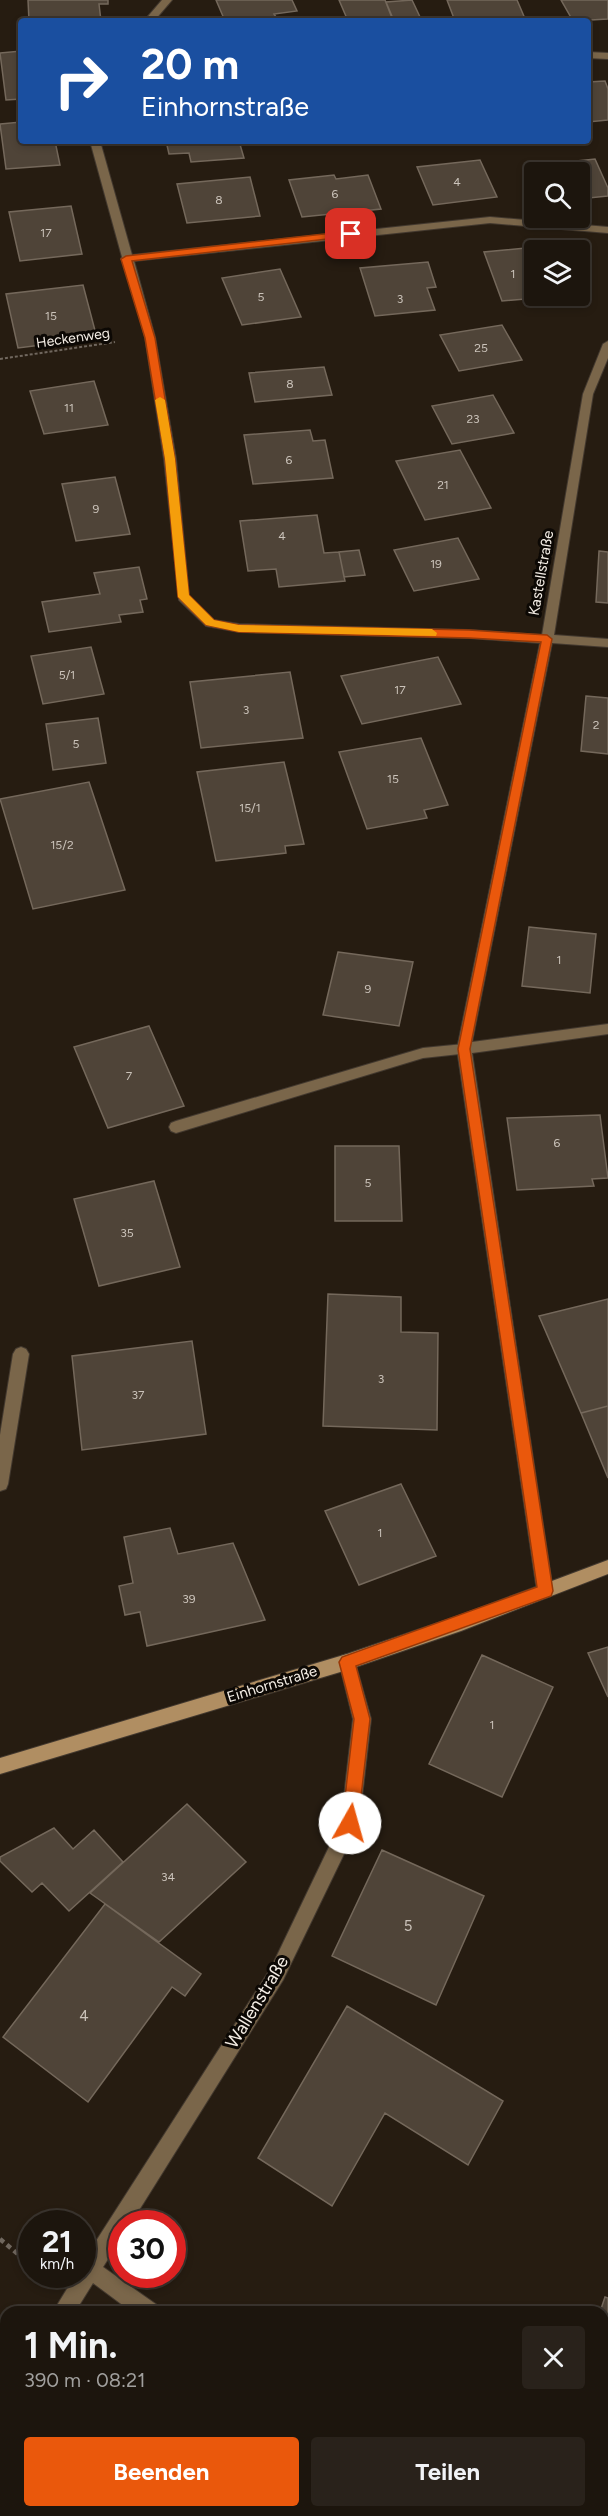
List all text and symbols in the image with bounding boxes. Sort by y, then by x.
text: 20 m [141,39,239,90]
icon: right [42,42,120,120]
text: Einhornstraße [141,90,309,123]
map controls [524,162,590,306]
button: search [524,162,590,228]
house number: 4 [453,175,461,189]
house number: 6 [332,187,339,201]
house number: 8 [215,193,223,207]
pin [325,208,376,259]
icon: arrive [334,217,367,250]
house number: 17 [40,226,52,240]
button: layers [524,240,590,306]
house number: 1 [511,267,515,281]
house number: 5 [258,290,265,304]
house number: 3 [397,292,403,306]
house number: 15 [45,309,57,323]
street label: Heckenweg [35,324,111,352]
house number: 25 [474,341,488,355]
house number: 8 [286,377,294,391]
house number: 11 [64,401,74,415]
house number: 23 [466,412,480,426]
house number: 6 [286,453,293,467]
house number: 21 [437,478,449,492]
house number: 9 [93,502,100,516]
house number: 4 [278,529,286,543]
street label: Kastellstraße [525,529,557,617]
house number: 19 [430,557,442,571]
house number: 5/1 [59,668,75,682]
house number: 17 [394,683,406,697]
house number: 3 [243,703,249,717]
house number: 2 [593,718,599,732]
house number: 5 [73,737,80,751]
house number: 15 [387,772,399,786]
house number: 15/1 [239,801,261,815]
house number: 15/2 [50,838,74,852]
house number: 1 [557,953,561,967]
house number: 9 [365,982,372,996]
house number: 7 [126,1069,133,1083]
house number: 6 [554,1136,561,1150]
house number: 5 [365,1176,372,1190]
house number: 35 [120,1226,134,1240]
house number: 3 [378,1372,384,1386]
house number: 37 [132,1388,145,1402]
house number: 1 [378,1526,382,1540]
house number: 39 [182,1592,196,1606]
street label: Einhornstraße [225,1662,319,1706]
house number: 1 [490,1718,494,1732]
position arrow [318,1791,382,1855]
house number: 34 [161,1870,176,1884]
house number: 5 [404,1917,412,1935]
street label: Wallenstraße [221,1952,293,2052]
house number: 4 [79,2007,89,2025]
speed limit sign: 30 [108,2210,186,2288]
text: 21 [42,2223,72,2260]
text: km/h [40,2255,74,2273]
text: 1 Min. [24,2324,117,2367]
button: close [522,2326,585,2389]
text: 390 m · 08:21 [24,2368,146,2392]
button: Beenden [24,2437,299,2506]
button: Teilen [311,2437,585,2506]

